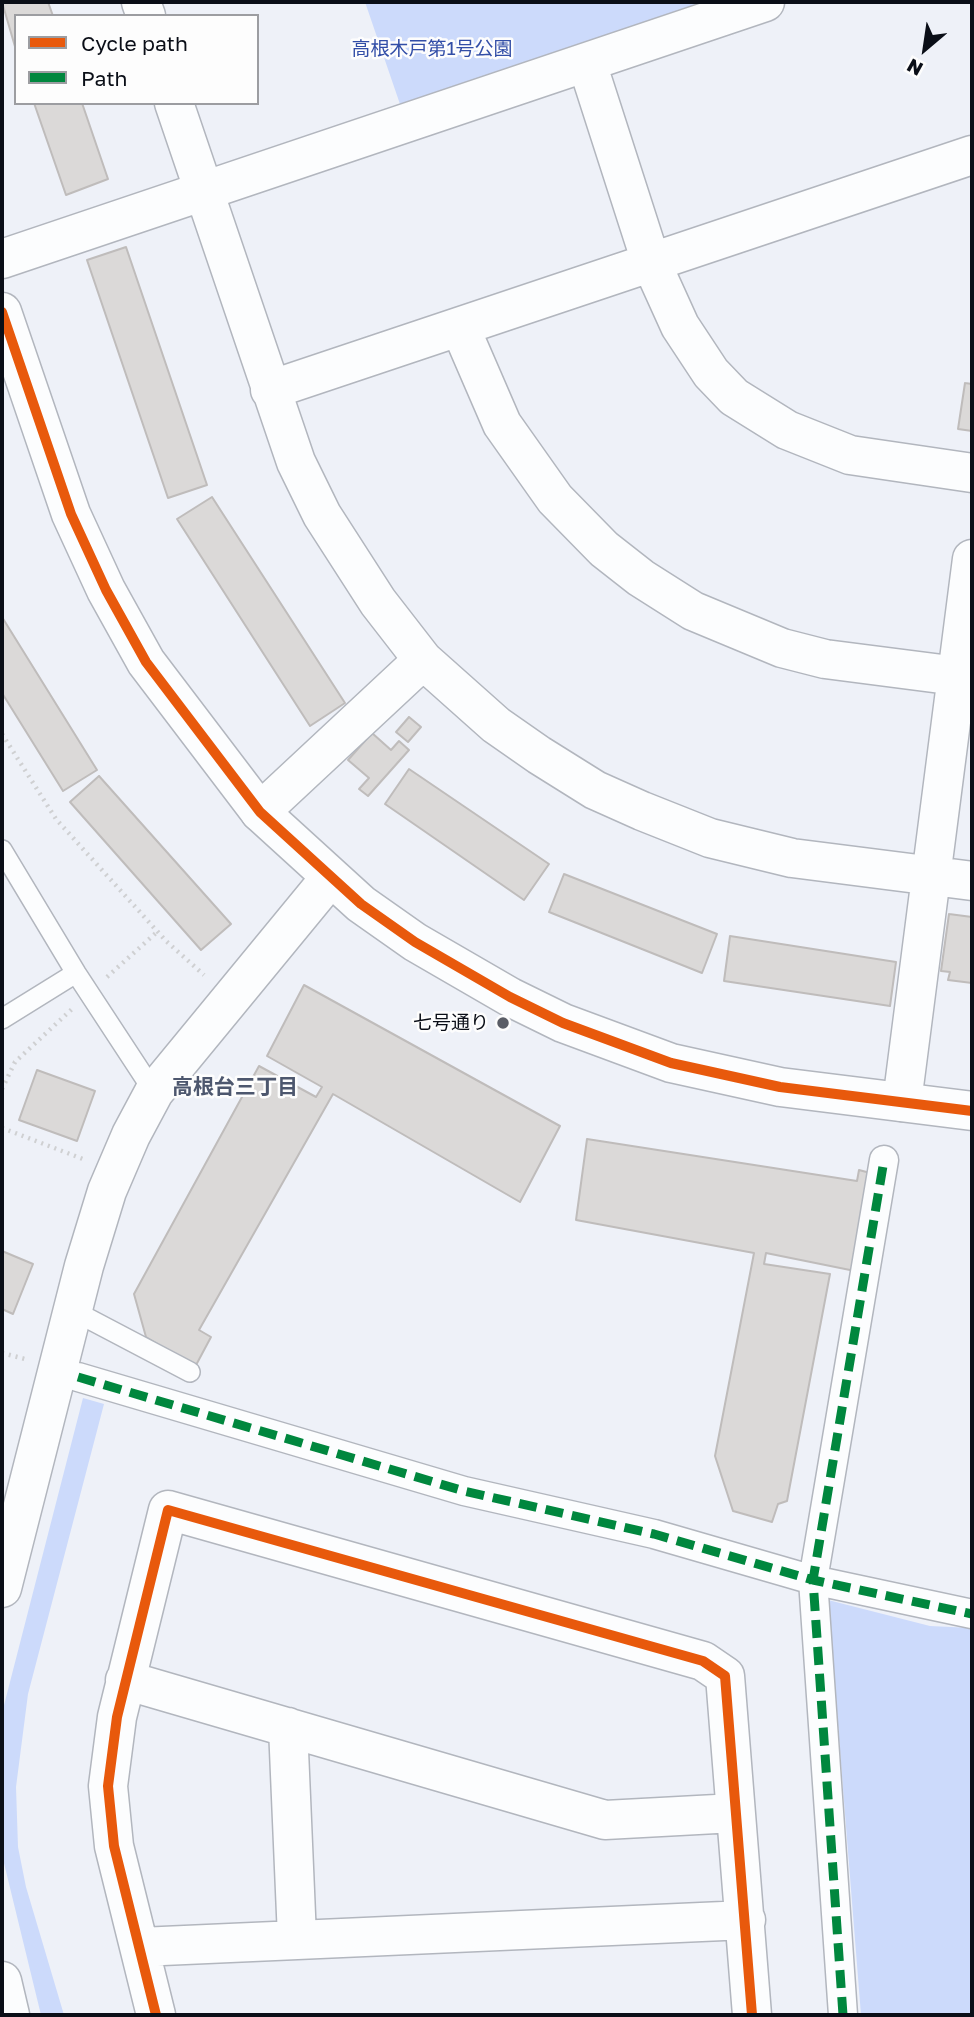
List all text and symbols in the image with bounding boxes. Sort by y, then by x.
legend [14,14,259,105]
north arrow [890,14,960,84]
text: Cycle path [81,30,188,56]
park label: 高根木戸第1号公園 [351,38,513,60]
text: N [903,54,926,81]
text: Path [81,65,128,91]
place label: 七号通り [413,1012,489,1034]
marker: 七号通り [495,1015,511,1031]
district label: 高根台三丁目 [172,1074,298,1100]

